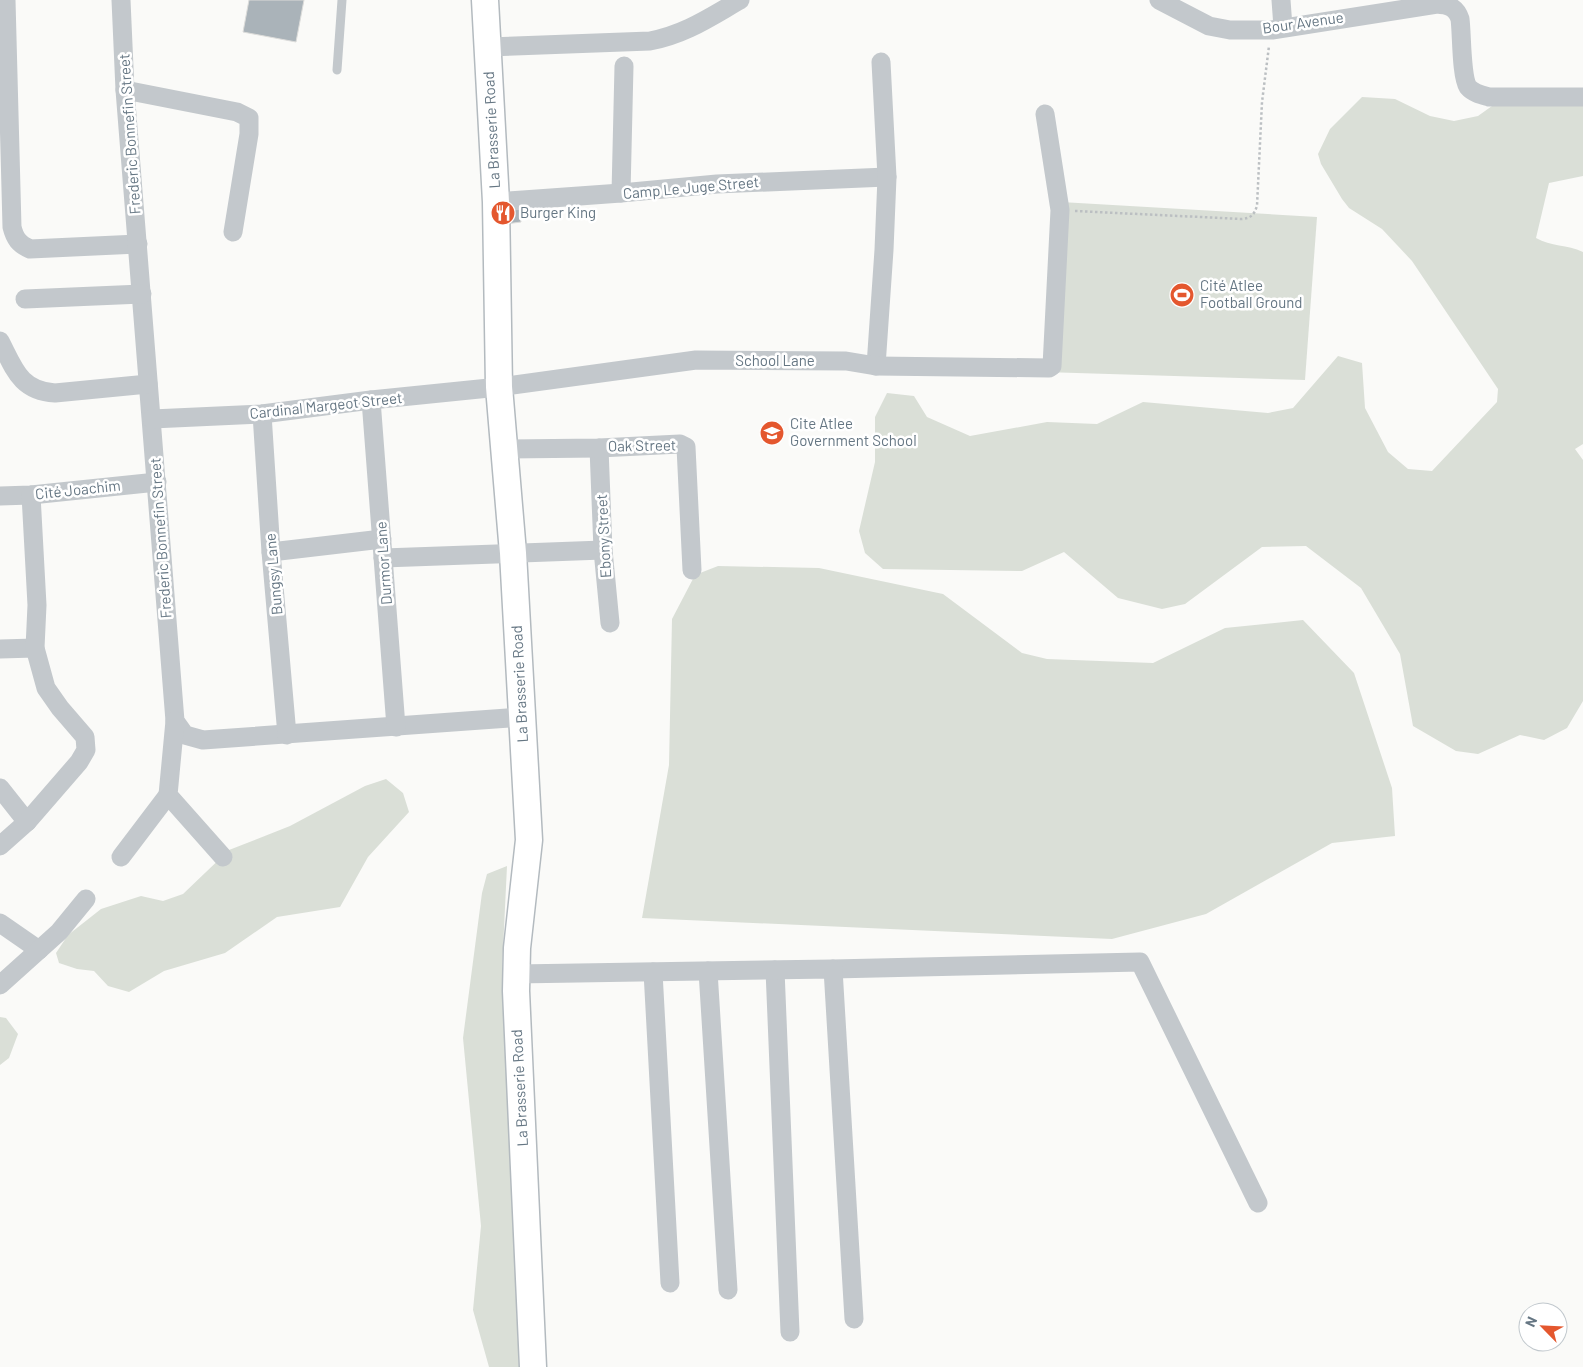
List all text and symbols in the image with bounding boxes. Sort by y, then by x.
street label: Bour Avenue [1261,7,1345,37]
street label: Frederic Bonnefin Street [114,53,144,215]
street label: La Brasserie Road [479,71,503,189]
street label: Camp Le Juge Street [622,172,760,202]
restaurant icon: Burger King [490,200,516,226]
place label: Burger King [520,203,596,221]
place label: Cité Atlee Football Ground [1200,276,1302,311]
sports icon: Cité Atlee Football Ground [1169,282,1195,308]
street label: School Lane [735,351,815,369]
street label: Cardinal Margeot Street [249,388,403,422]
place label: Cite Atlee Government School [790,414,917,449]
school or university icon: Cite Atlee Government School [759,420,785,446]
street label: Oak Street [608,435,676,455]
street label: Frederic Bonnefin Street [145,457,175,619]
street label: Cité Joachim [34,476,121,502]
street label: Ebony Street [592,494,614,579]
street label: Durmor Lane [371,521,395,605]
street label: Bungsy Lane [260,532,286,616]
street label: La Brasserie Road [507,625,531,743]
street label: La Brasserie Road [507,1029,531,1147]
north arrow [1518,1302,1568,1352]
text: N [1521,1314,1540,1329]

